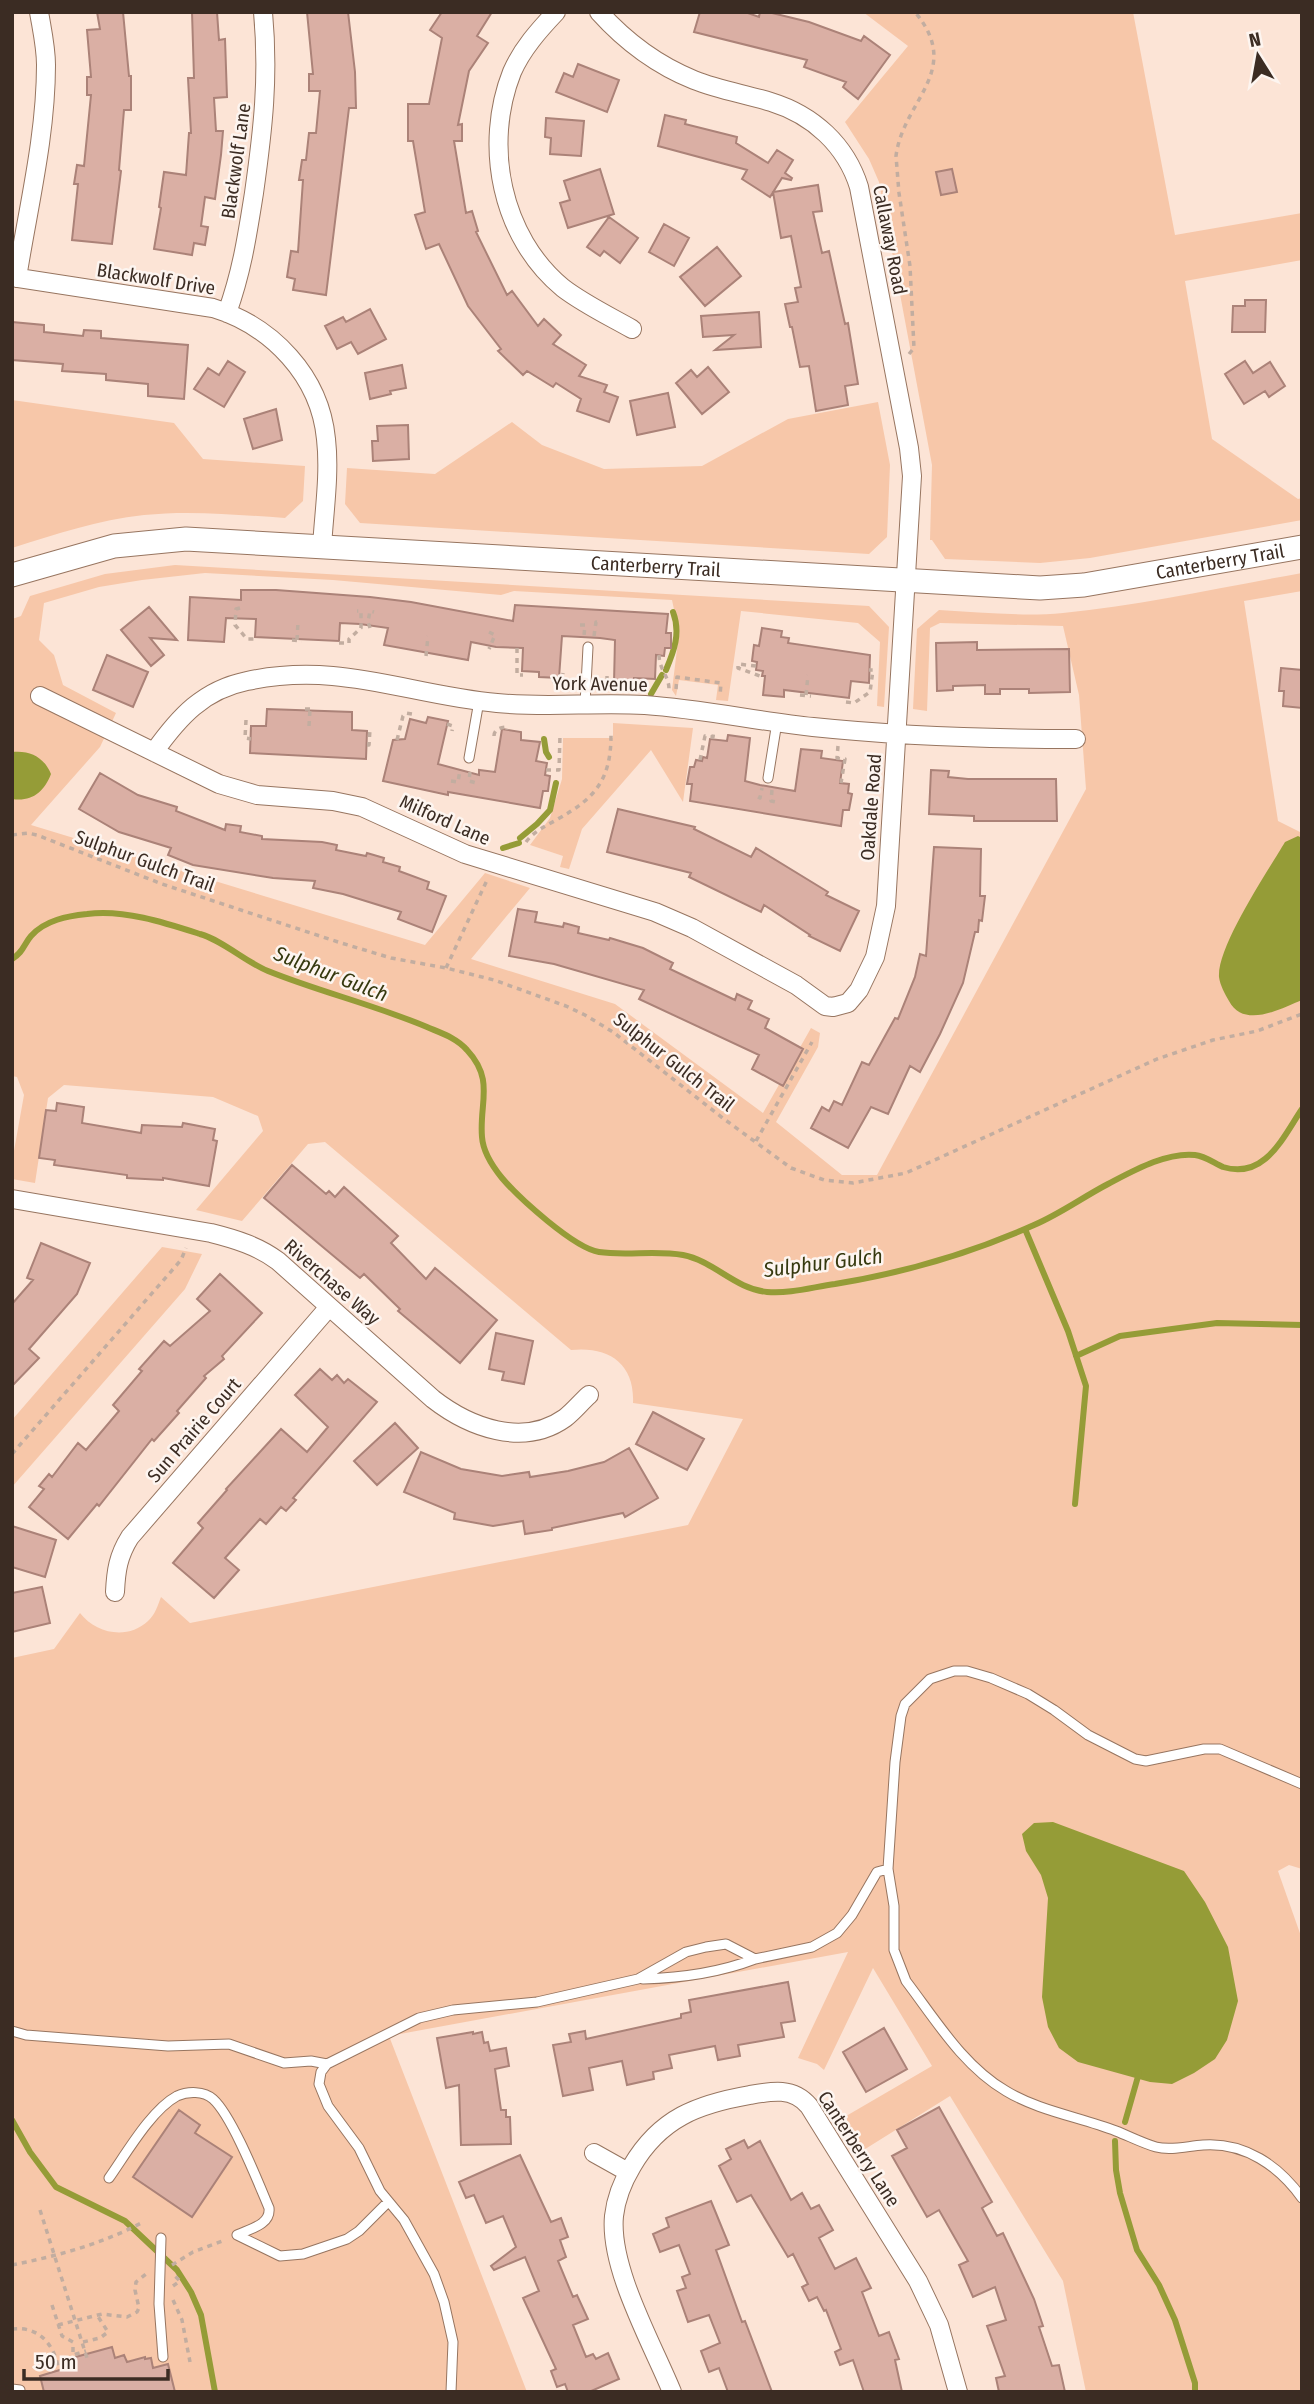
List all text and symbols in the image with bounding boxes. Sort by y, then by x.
north arrow [1223,21,1293,91]
text: N [1247,27,1263,52]
street label: Blackwolf Lane [217,102,255,220]
street label: Callaway Road [868,183,912,297]
street label: Blackwolf Drive [95,258,217,300]
street label: Canterberry Trail [1154,539,1286,584]
street label: Canterberry Trail [590,551,721,581]
street label: York Avenue [552,672,648,696]
street label: Oakdale Road [856,753,886,861]
street label: Milford Lane [396,790,494,850]
street label: Sulphur Gulch Trail [72,825,218,897]
water label: Sulphur Gulch [269,940,392,1008]
street label: Sulphur Gulch Trail [609,1008,739,1116]
street label: Riverchase Way [279,1234,385,1330]
water label: Sulphur Gulch [761,1243,884,1283]
street label: Sun Prairie Court [142,1372,246,1487]
street label: Canterberry Lane [813,2087,905,2211]
scale bar [24,2338,168,2382]
text: 50 m [35,2349,77,2375]

